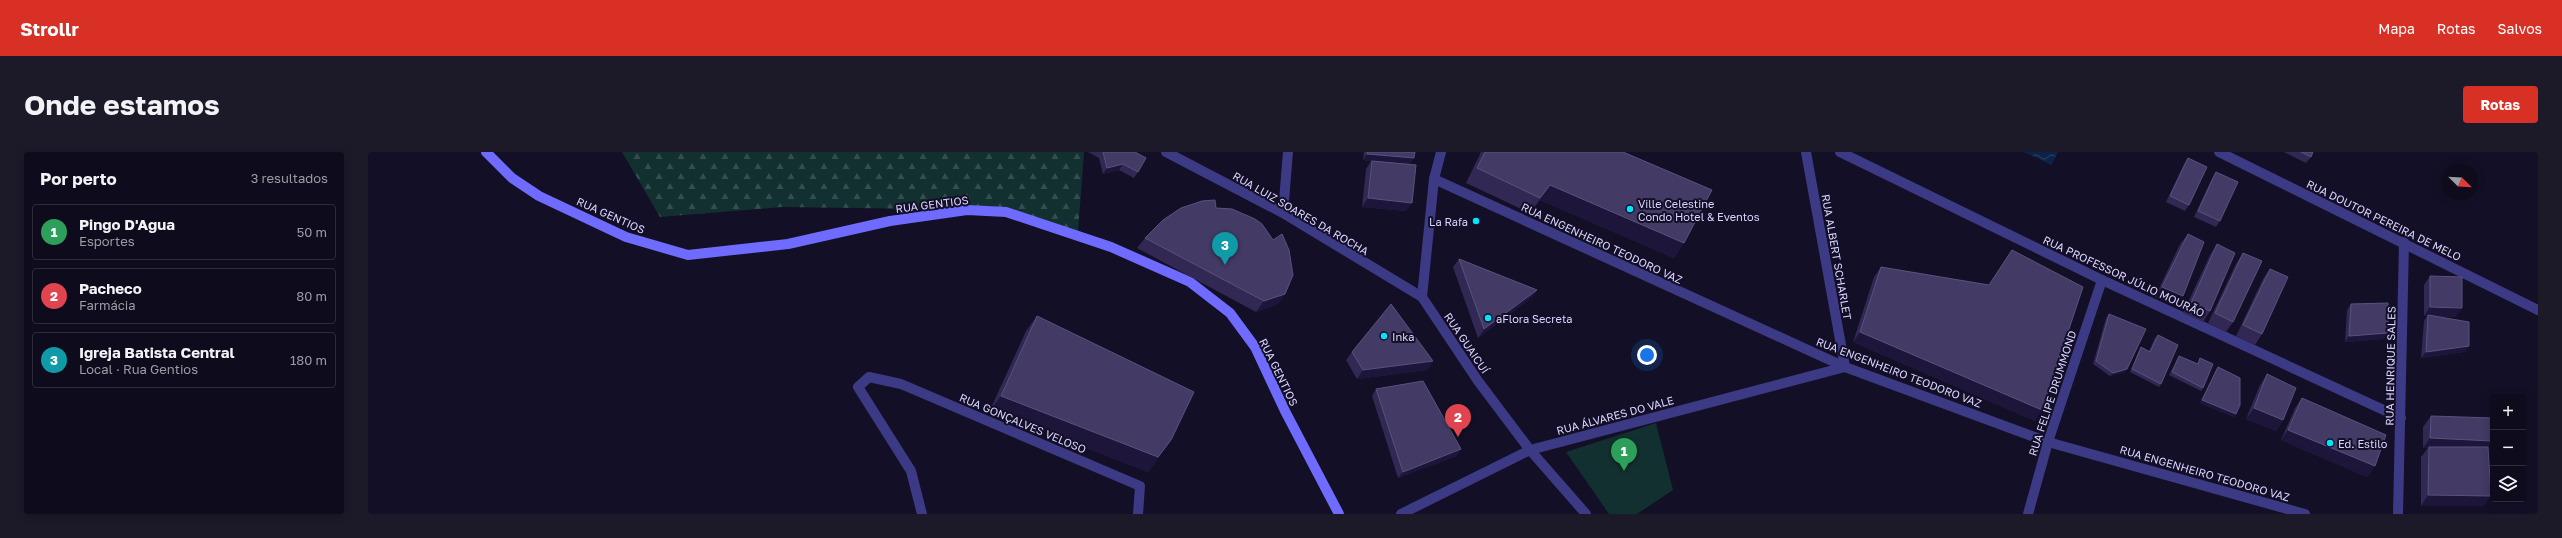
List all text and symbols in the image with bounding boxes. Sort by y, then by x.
text: Strollr [20,17,79,40]
text: Mapa [2378,20,2415,37]
text: Rotas [2437,20,2476,37]
text: Salvos [2498,20,2542,37]
button: Rotas [2463,86,2538,123]
text: Onde estamos [24,88,220,121]
north arrow [2442,164,2478,200]
text: Por perto [40,168,117,189]
street label: RUA LUIZ SOARES DA ROCHA [1231,169,1372,258]
text: 3 resultados [251,170,328,186]
street label: RUA DOUTOR PEREIRA DE MELO [2305,177,2463,263]
street label: RUA GENTIOS [895,193,969,215]
street label: RUA ALBERT SCHARLET [1820,193,1855,321]
street label: RUA GENTIOS [575,194,647,236]
place label: Ville Celestine Condo Hotel & Eventos [1638,197,1760,223]
street label: RUA ENGENHEIRO TEODORO VAZ [1519,200,1685,286]
marker: Ville Celestine Condo Hotel & Eventos [1625,204,1635,214]
text: Pingo D'Agua [79,215,175,233]
place label: La Rafa [1429,215,1468,228]
marker: La Rafa [1471,216,1481,226]
text: 1 [51,224,57,240]
text: 50 m [297,224,327,240]
pin: 3 [1212,232,1238,265]
text: Esportes [79,233,135,249]
street label: RUA PROFESSOR JÚLIO MOURÃO [2041,233,2207,319]
text: Pacheco [79,279,142,297]
text: 2 [50,288,58,304]
text: 80 m [296,288,327,304]
text: Farmácia [79,297,136,313]
street label: RUA HENRIQUE SALES [2382,306,2398,426]
street label: RUA GUAICUÍ [1442,310,1492,376]
place label: aFlora Secreta [1496,312,1573,325]
marker: aFlora Secreta [1483,313,1493,323]
street label: RUA FELIPE DRUMMOND [2026,328,2079,457]
place label: Inka [1392,330,1415,343]
marker: Inka [1379,331,1389,341]
street label: RUA ENGENHEIRO TEODORO VAZ [1814,334,1984,410]
street label: RUA GENTIOS [1257,336,1301,408]
text: Igreja Batista Central [79,343,234,361]
your location [1637,345,1657,365]
text: 3 [50,352,58,368]
text: 180 m [290,352,327,368]
text: Local · Rua Gentios [79,361,198,377]
street label: RUA GONÇALVES VELOSO [958,390,1088,456]
street label: RUA ÁLVARES DO VALE [1555,393,1675,437]
map controls [2490,394,2526,502]
button: + [2490,394,2526,430]
pin: 2 [1445,404,1471,437]
button: − [2490,430,2526,466]
place label: Ed. Estilo [2338,437,2388,450]
pin: 1 [1611,438,1637,471]
marker: Ed. Estilo [2325,438,2335,448]
street label: RUA ENGENHEIRO TEODORO VAZ [2119,442,2292,504]
button: layers [2490,466,2526,502]

